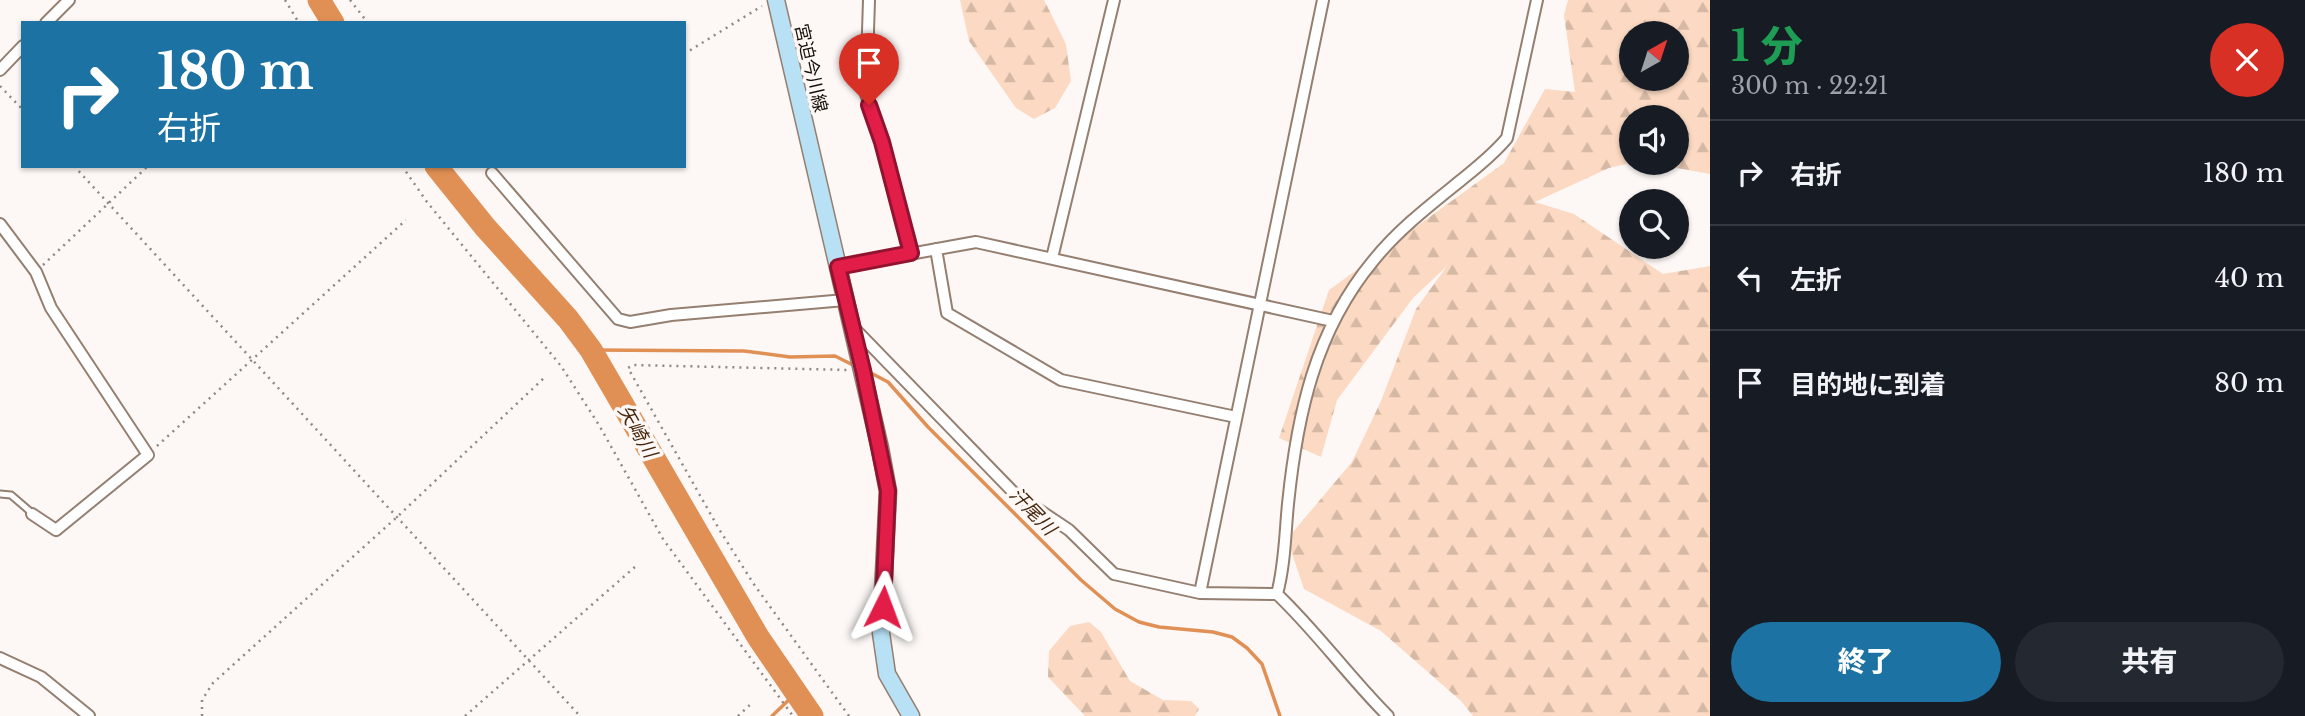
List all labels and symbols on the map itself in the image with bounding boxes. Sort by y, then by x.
north arrow [1619,21,1689,91]
street label: 宮迫今川線 [790,22,832,114]
pin [839,33,899,105]
water label: 矢崎川 [613,401,663,463]
water label: 汗尾川 [1005,483,1062,541]
position arrow [846,570,920,644]

